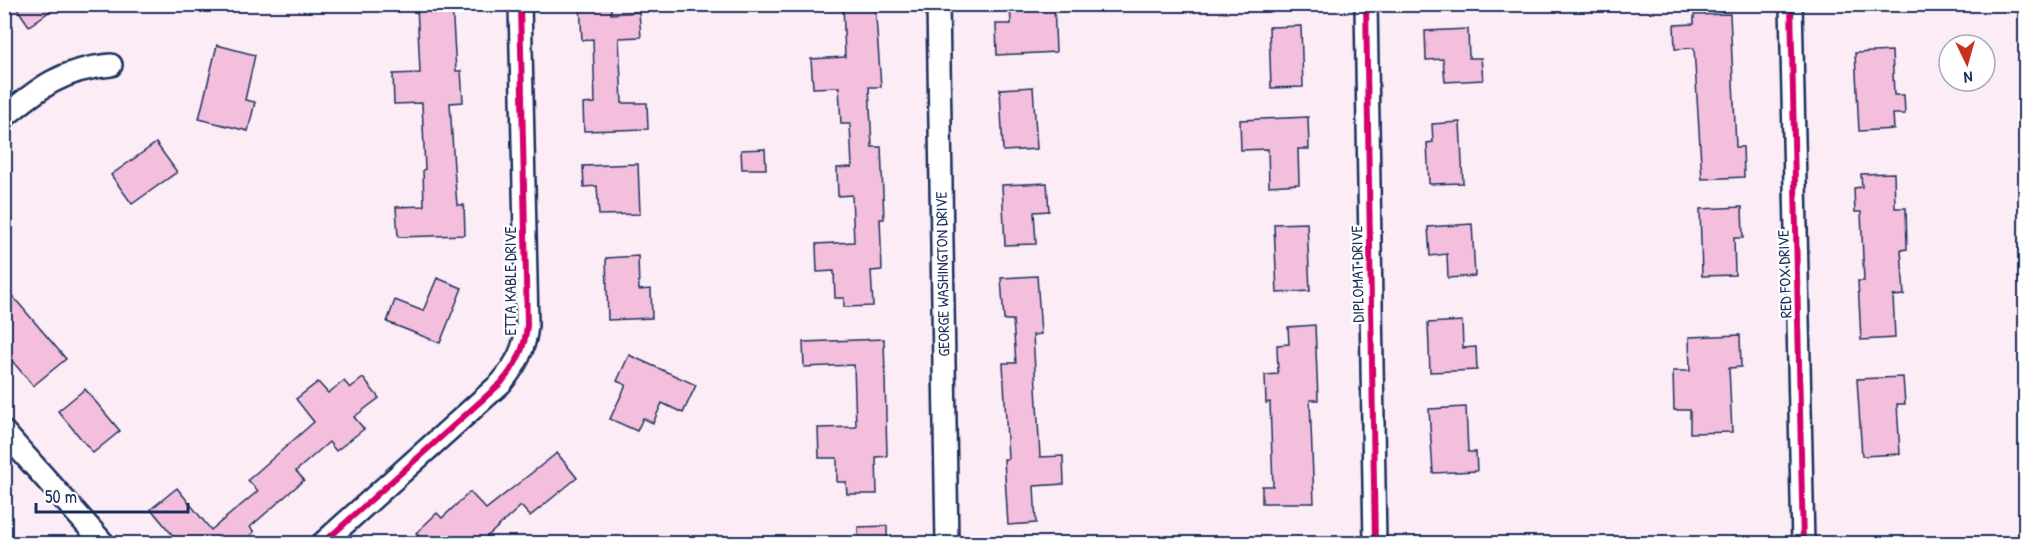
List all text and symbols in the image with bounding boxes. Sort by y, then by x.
north arrow [1937,33,1997,93]
text: N [1963,67,1974,89]
street label: GEORGE WASHINGTON DRIVE [930,191,954,357]
street label: DIPLOMAT DRIVE [1345,225,1369,323]
street label: ETTA KABLE DRIVE [499,226,521,336]
street label: RED FOX DRIVE [1771,229,1797,319]
scale bar [36,476,188,514]
text: 50 m [45,484,77,509]

